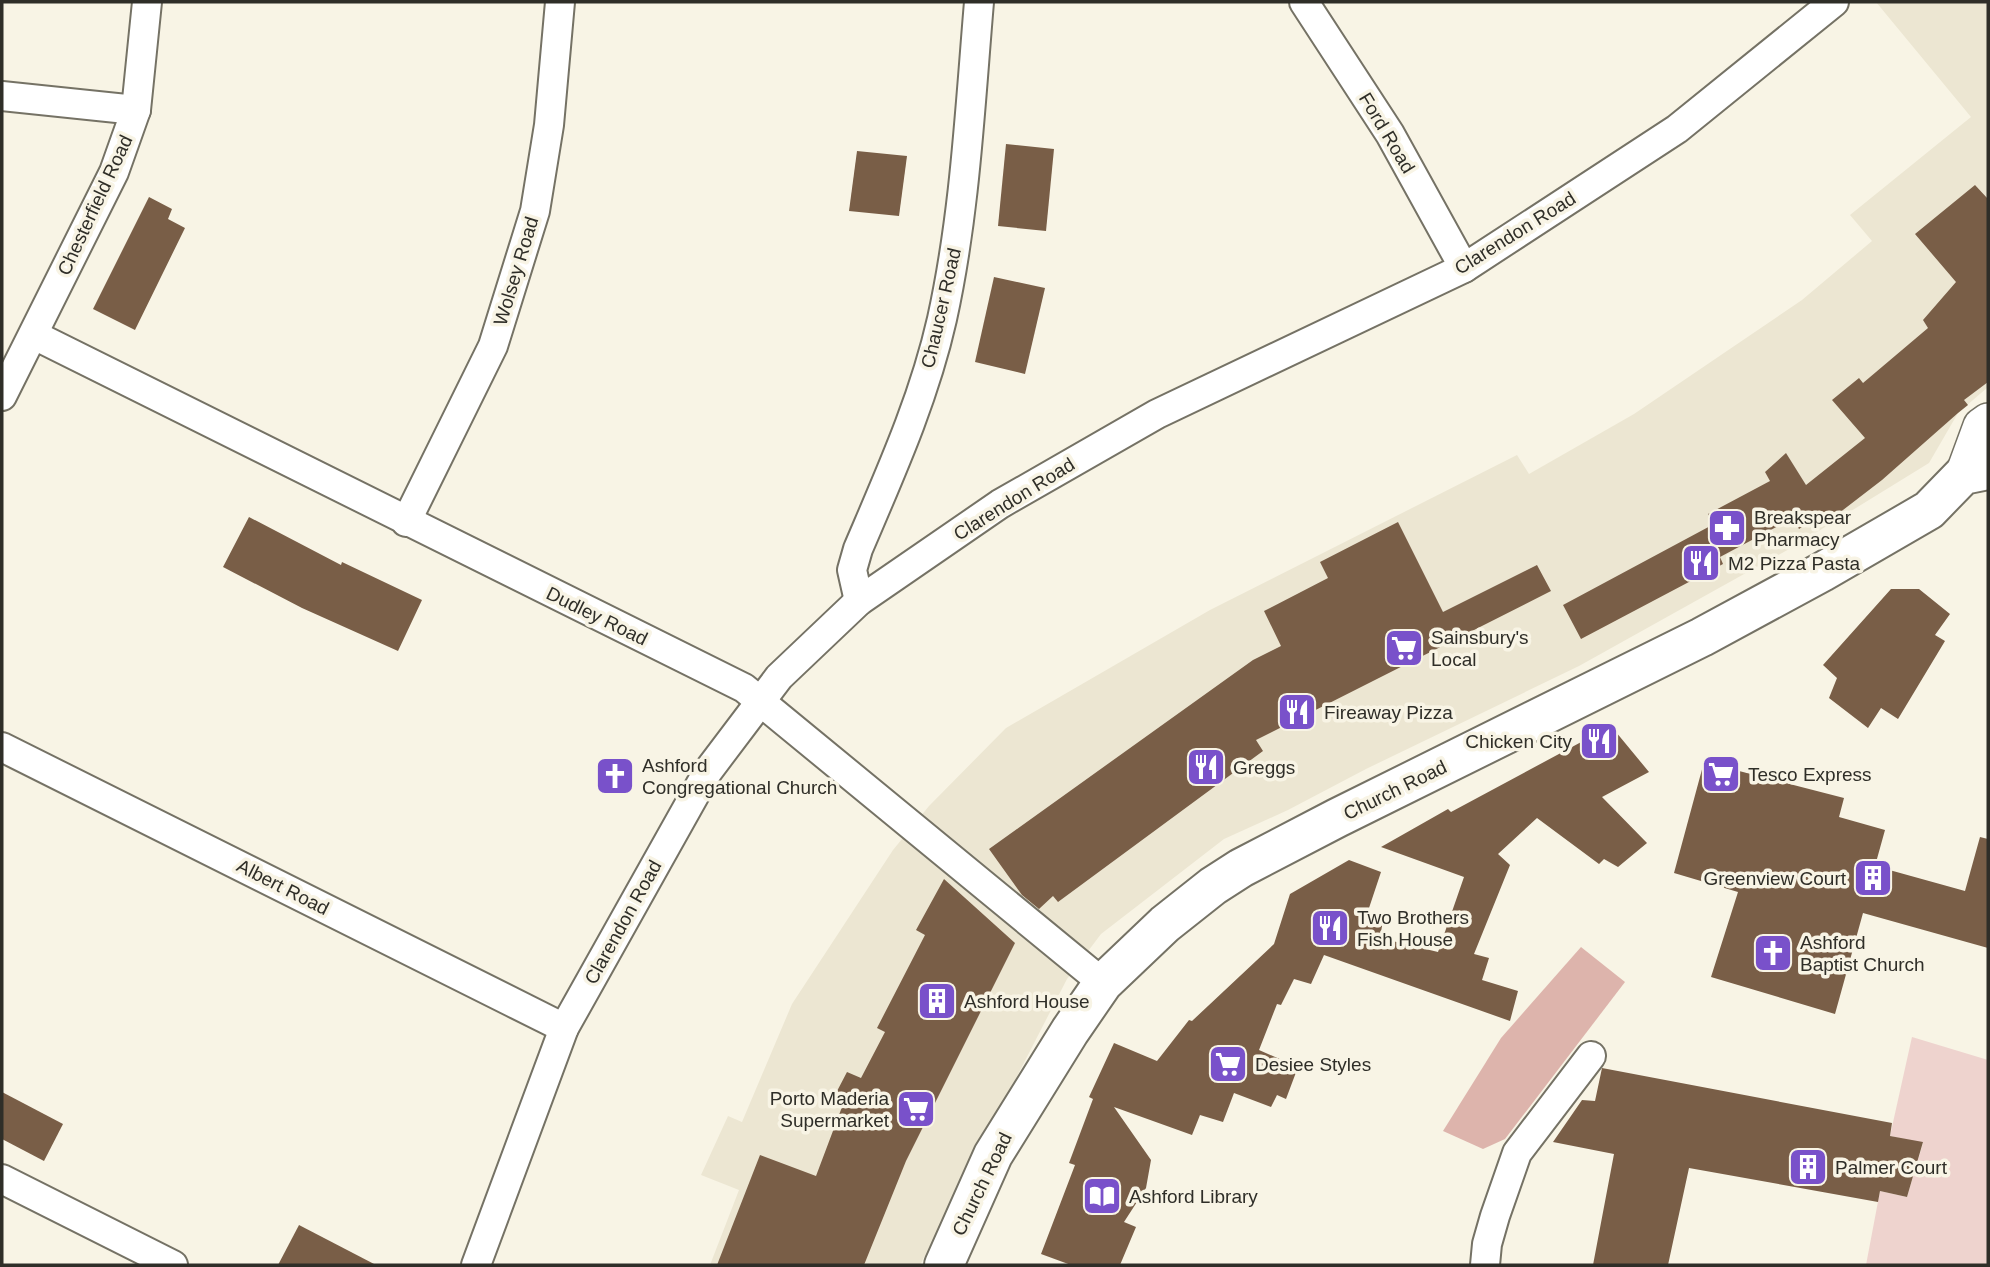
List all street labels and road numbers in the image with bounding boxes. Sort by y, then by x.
street label: Ford Road [1355,89,1419,177]
street label: Chesterfield Road [53,132,137,278]
street label: Clarendon Road [1451,187,1579,279]
street label: Wolsey Road [489,214,543,328]
street label: Chaucer Road [917,246,965,370]
street label: Clarendon Road [950,453,1078,545]
street label: Dudley Road [543,582,651,650]
street label: Church Road [1340,756,1450,824]
street label: Albert Road [234,855,332,919]
street label: Clarendon Road [580,856,666,988]
street label: Church Road [948,1129,1016,1239]

